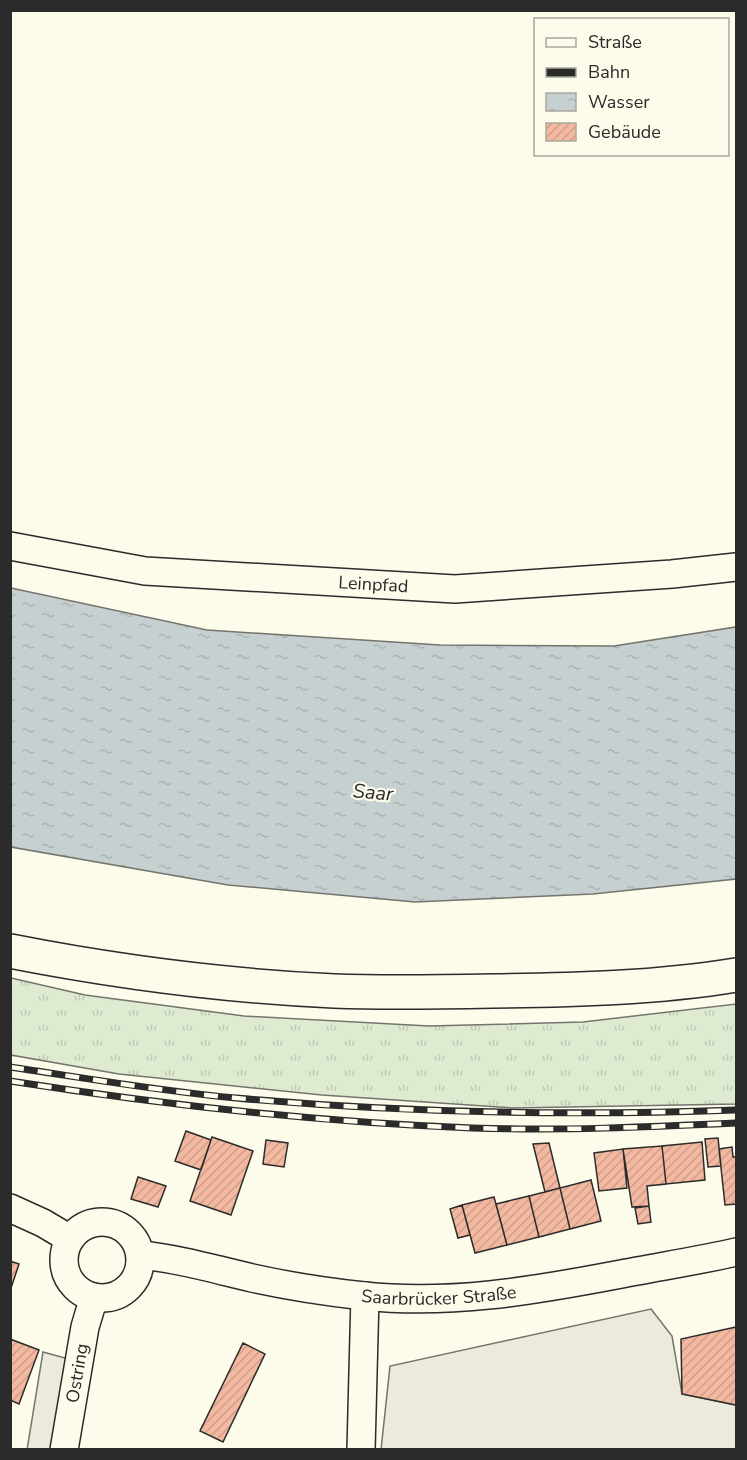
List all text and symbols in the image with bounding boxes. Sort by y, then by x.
legend [534,18,729,156]
text: Straße [588,30,642,54]
text: Bahn [588,60,630,84]
text: Wasser [588,90,650,114]
text: Gebäude [588,120,661,144]
street label: Leinpfad [338,570,409,598]
water label: Saar [352,777,395,808]
street label: Saarbrücker Straße [360,1280,518,1311]
street label: Ostring [60,1341,94,1405]

